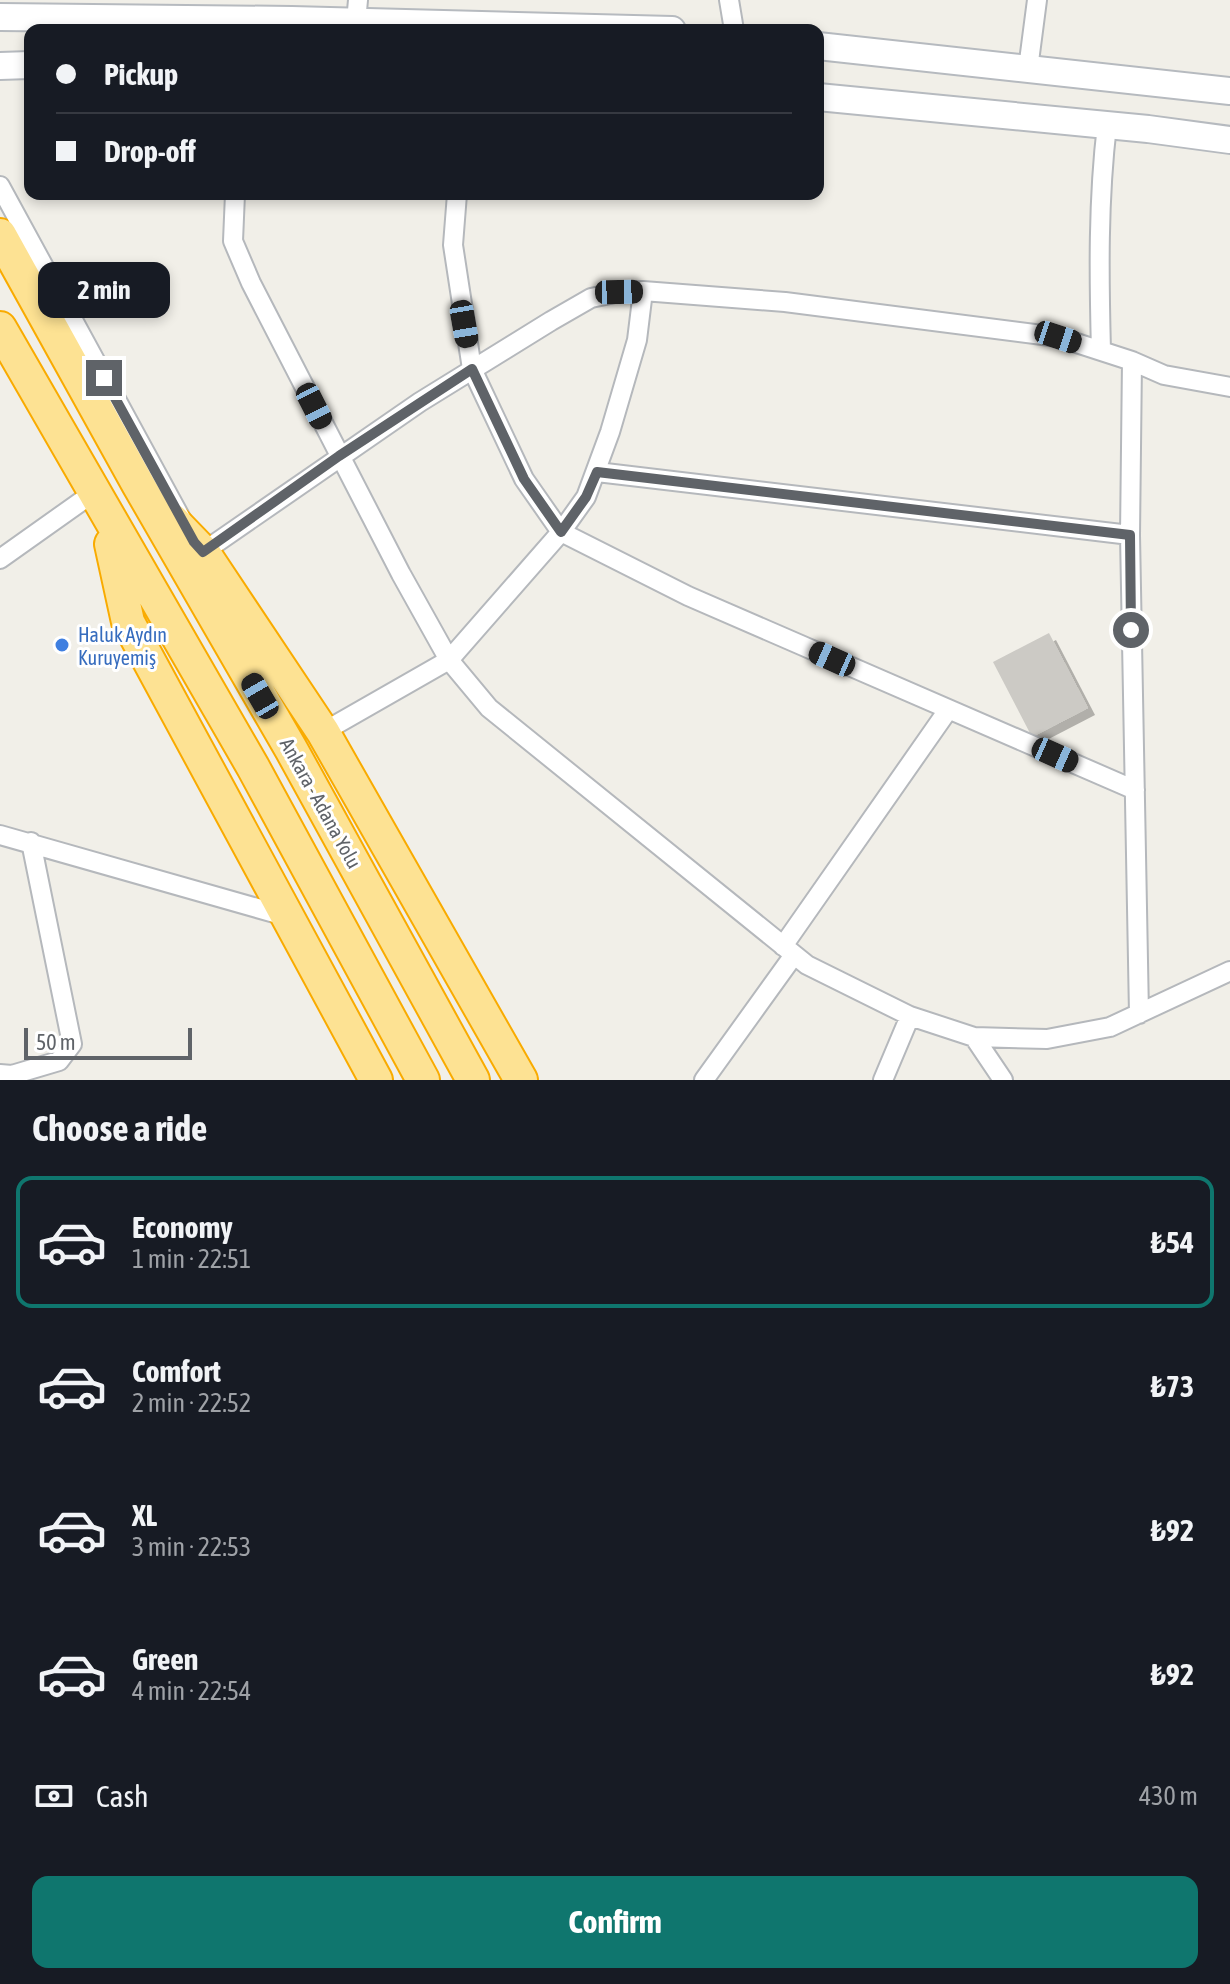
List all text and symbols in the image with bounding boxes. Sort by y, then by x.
text: Pickup [104,57,178,91]
text: Drop-off [104,134,196,168]
callout: 2 min [38,262,170,318]
text: 2 min [77,275,131,305]
car [595,280,643,304]
car [448,298,480,350]
car [1031,318,1085,356]
route end [86,360,122,396]
car [292,379,336,433]
route start [1113,612,1149,648]
place label: Haluk Aydın Kuruyemiş [78,623,167,669]
marker: Haluk Aydın Kuruyemiş [53,636,71,654]
car [805,638,859,680]
car [238,669,282,723]
street label: Ankara - Adana Yolu [276,734,366,872]
car [1028,734,1082,776]
scale bar [24,1024,192,1060]
text: 50 m [36,1029,76,1055]
text: Choose a ride [32,1107,207,1149]
icon: car [36,1206,108,1278]
text: Economy [132,1210,233,1244]
text: ₺54 [1151,1225,1194,1259]
text: 1 min · 22:51 [132,1244,251,1274]
icon: car [36,1350,108,1422]
text: Comfort [132,1354,221,1388]
text: ₺73 [1151,1369,1194,1403]
text: 2 min · 22:52 [132,1388,251,1418]
icon: car [36,1494,108,1566]
text: XL [132,1498,157,1532]
text: ₺92 [1151,1513,1194,1547]
text: 3 min · 22:53 [132,1532,251,1562]
icon: car [36,1638,108,1710]
text: Green [132,1642,198,1676]
text: ₺92 [1151,1657,1194,1691]
text: 4 min · 22:54 [132,1676,251,1706]
icon: cash [32,1774,76,1818]
text: Cash [96,1779,149,1813]
text: 430 m [1139,1781,1198,1811]
button: Confirm [32,1876,1198,1968]

